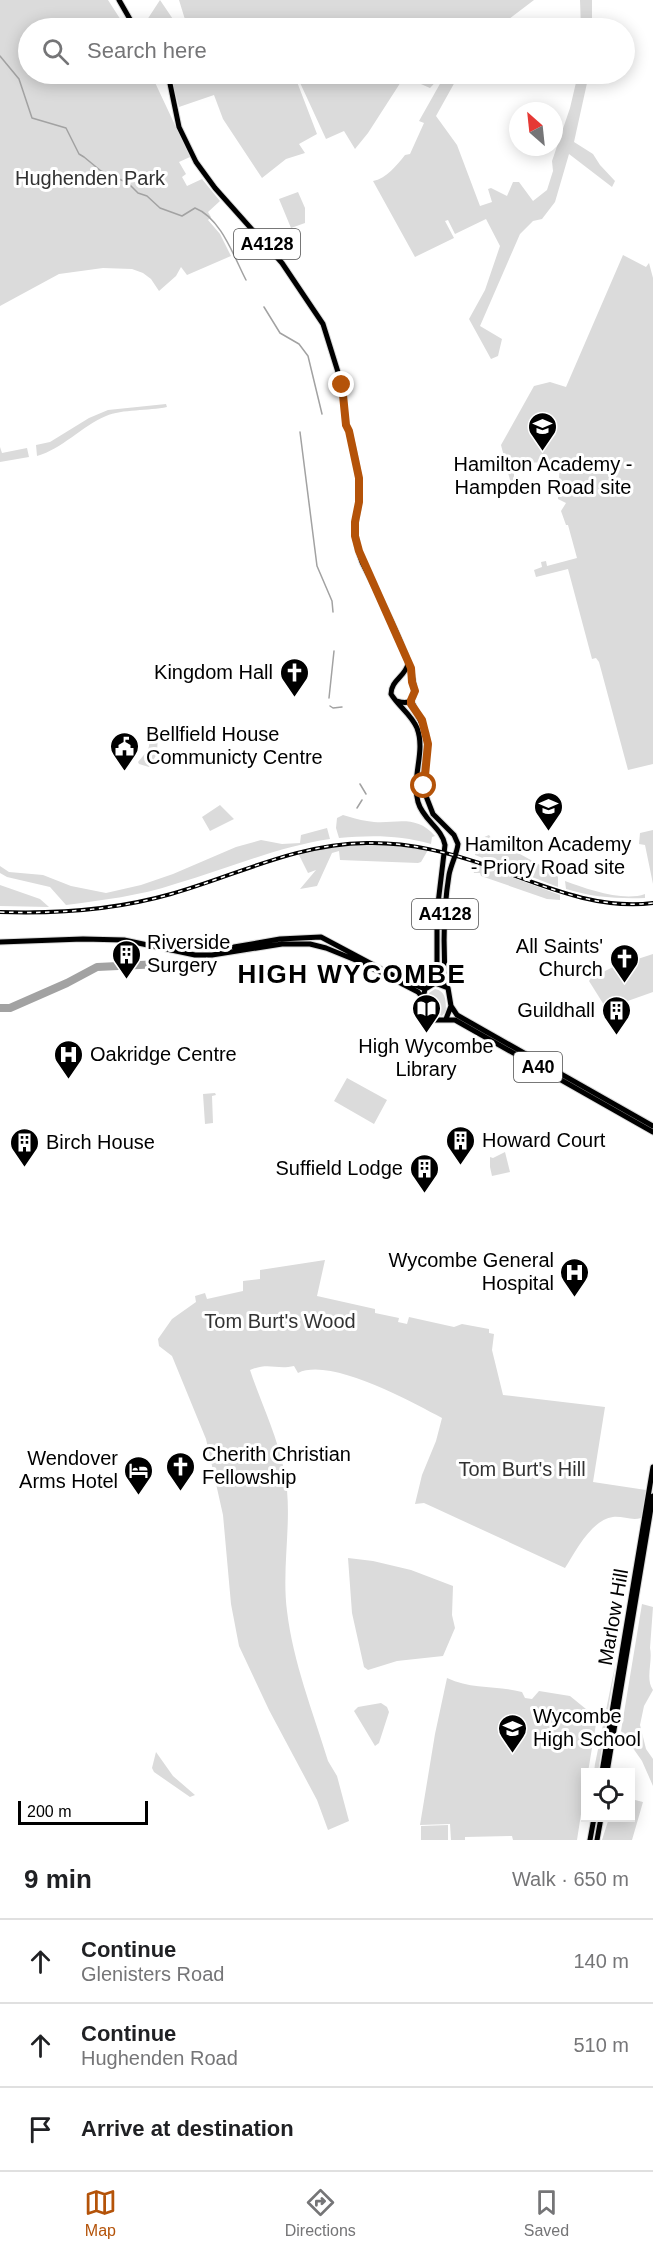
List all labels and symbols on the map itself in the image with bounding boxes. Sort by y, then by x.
north arrow [509,102,563,156]
park label: Hughenden Park [15,167,166,189]
road number: A4128 [234,229,300,259]
route end [328,371,354,397]
school or university icon: Hamilton Academy - Hampden Road site [527,410,559,452]
place label: Hamilton Academy - Hampden Road site [454,453,632,498]
church icon: Kingdom Hall [278,656,310,698]
place label: Kingdom Hall [154,661,273,683]
place label: Bellfield House Communicty Centre [146,723,323,768]
public building icon: Bellfield House Communicty Centre [109,730,141,772]
route start [410,772,436,798]
school or university icon: Hamilton Academy - Priory Road site [532,790,564,832]
place label: Hamilton Academy - Priory Road site [465,833,631,878]
road number: A4128 [412,899,478,929]
place label: Riverside Surgery [147,931,230,976]
place label: All Saints' Church [516,935,603,980]
building icon: Riverside Surgery [110,938,142,980]
church icon: All Saints' Church [608,942,640,984]
district label: HIGH WYCOMBE [238,959,466,989]
library icon: High Wycombe Library [410,992,442,1034]
building icon: Guildhall [600,994,632,1036]
place label: Guildhall [517,999,595,1021]
place label: High Wycombe Library [358,1035,494,1080]
hospital icon: Oakridge Centre [53,1038,85,1080]
place label: Oakridge Centre [90,1043,237,1065]
road number: A40 [514,1052,562,1082]
building icon: Howard Court [445,1124,477,1166]
building icon: Birch House [9,1126,41,1168]
place label: Howard Court [482,1129,606,1151]
place label: Birch House [46,1131,155,1153]
building icon: Suffield Lodge [408,1152,440,1194]
place label: Suffield Lodge [275,1157,403,1179]
place label: Wycombe General Hospital [389,1249,554,1294]
hospital icon: Wycombe General Hospital [559,1256,591,1298]
park label: Tom Burt's Wood [204,1310,356,1332]
place label: Cherith Christian Fellowship [202,1443,351,1488]
place label: Wendover Arms Hotel [19,1447,118,1492]
church icon: Cherith Christian Fellowship [165,1450,197,1492]
hotel icon: Wendover Arms Hotel [123,1454,155,1496]
park label: Tom Burt's Hill [458,1458,586,1480]
street label: Marlow Hill [594,1567,632,1667]
place label: Wycombe High School [533,1705,641,1750]
school or university icon: Wycombe High School [496,1712,528,1754]
scale bar [18,1798,148,1826]

